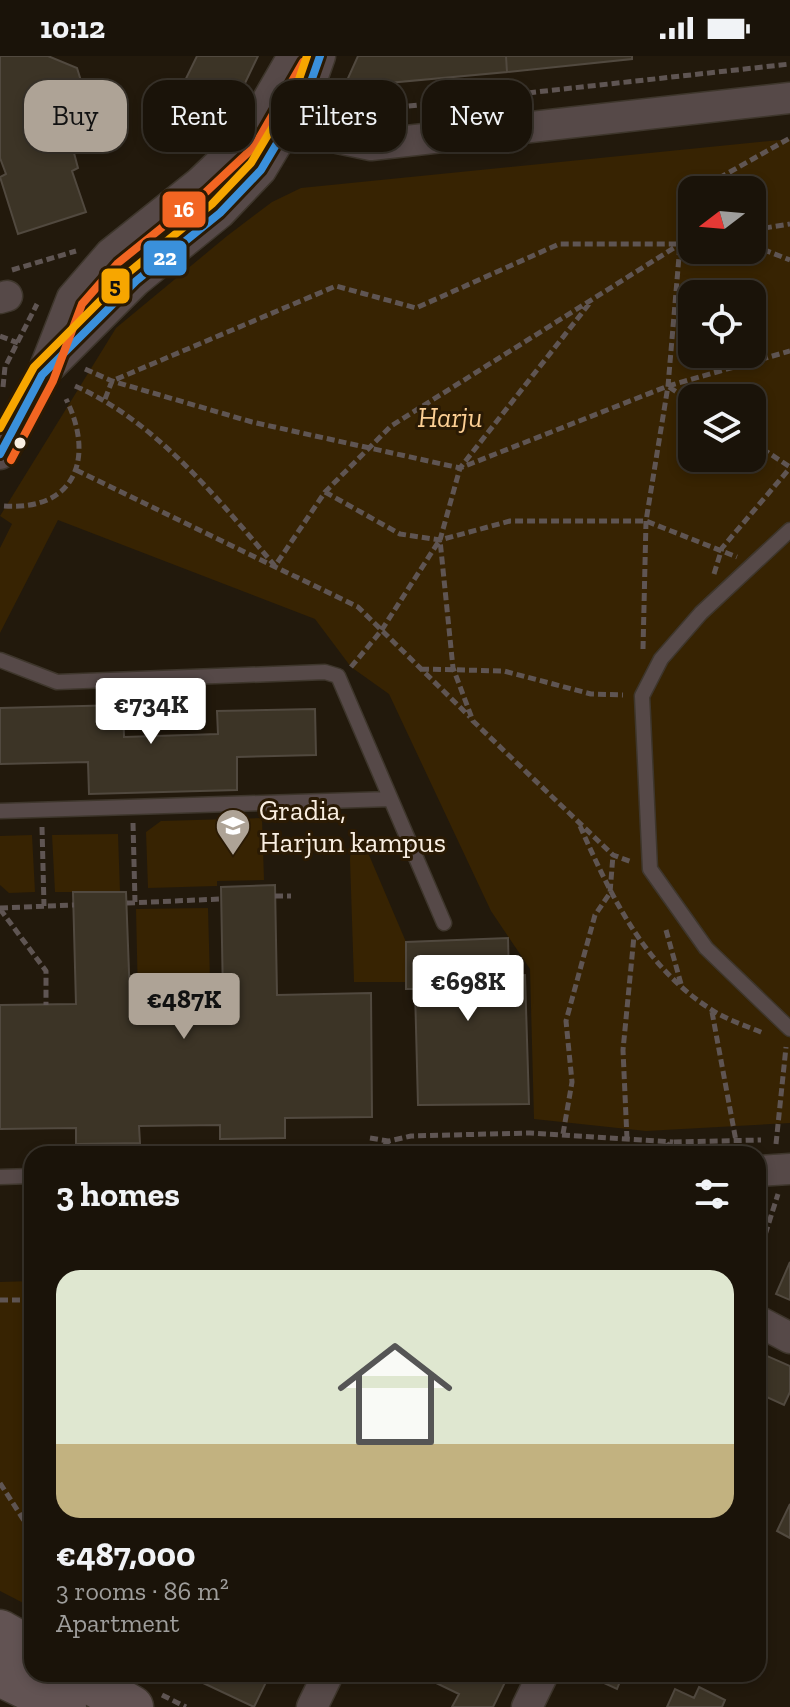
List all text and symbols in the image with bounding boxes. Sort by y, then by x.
text: 10:12 [40,10,105,46]
chip: Buy [24,80,127,152]
chip: Rent [143,80,255,152]
chip: Filters [271,80,406,152]
chip: New [422,80,532,152]
north arrow [678,176,766,264]
map controls [678,176,766,472]
line badge: 16 [161,190,207,229]
text: 16 [174,196,195,223]
line badge: 22 [142,239,188,277]
text: 22 [153,244,177,271]
line badge: 5 [100,267,131,305]
text: 5 [109,272,121,299]
button: locate [678,280,766,368]
button: layers [678,384,766,472]
park label: Harju [417,401,483,434]
unlabelled marker [12,435,28,451]
pin: €734K [95,678,207,746]
text: €734K [114,688,188,720]
place label: Gradia, Harjun kampus [259,794,446,859]
school or university icon: Gradia, Harjun kampus [214,807,252,857]
pin: €698K [412,955,524,1023]
text: €698K [431,965,505,997]
pin: €487K [128,973,240,1041]
text: €487K [147,983,221,1015]
icon: filters [690,1172,734,1216]
text: 3 homes [56,1174,180,1215]
icon: home [323,1322,467,1466]
text: €487,000 [56,1534,196,1575]
text: 3 rooms · 86 m² [56,1575,229,1607]
text: Apartment [56,1607,179,1639]

